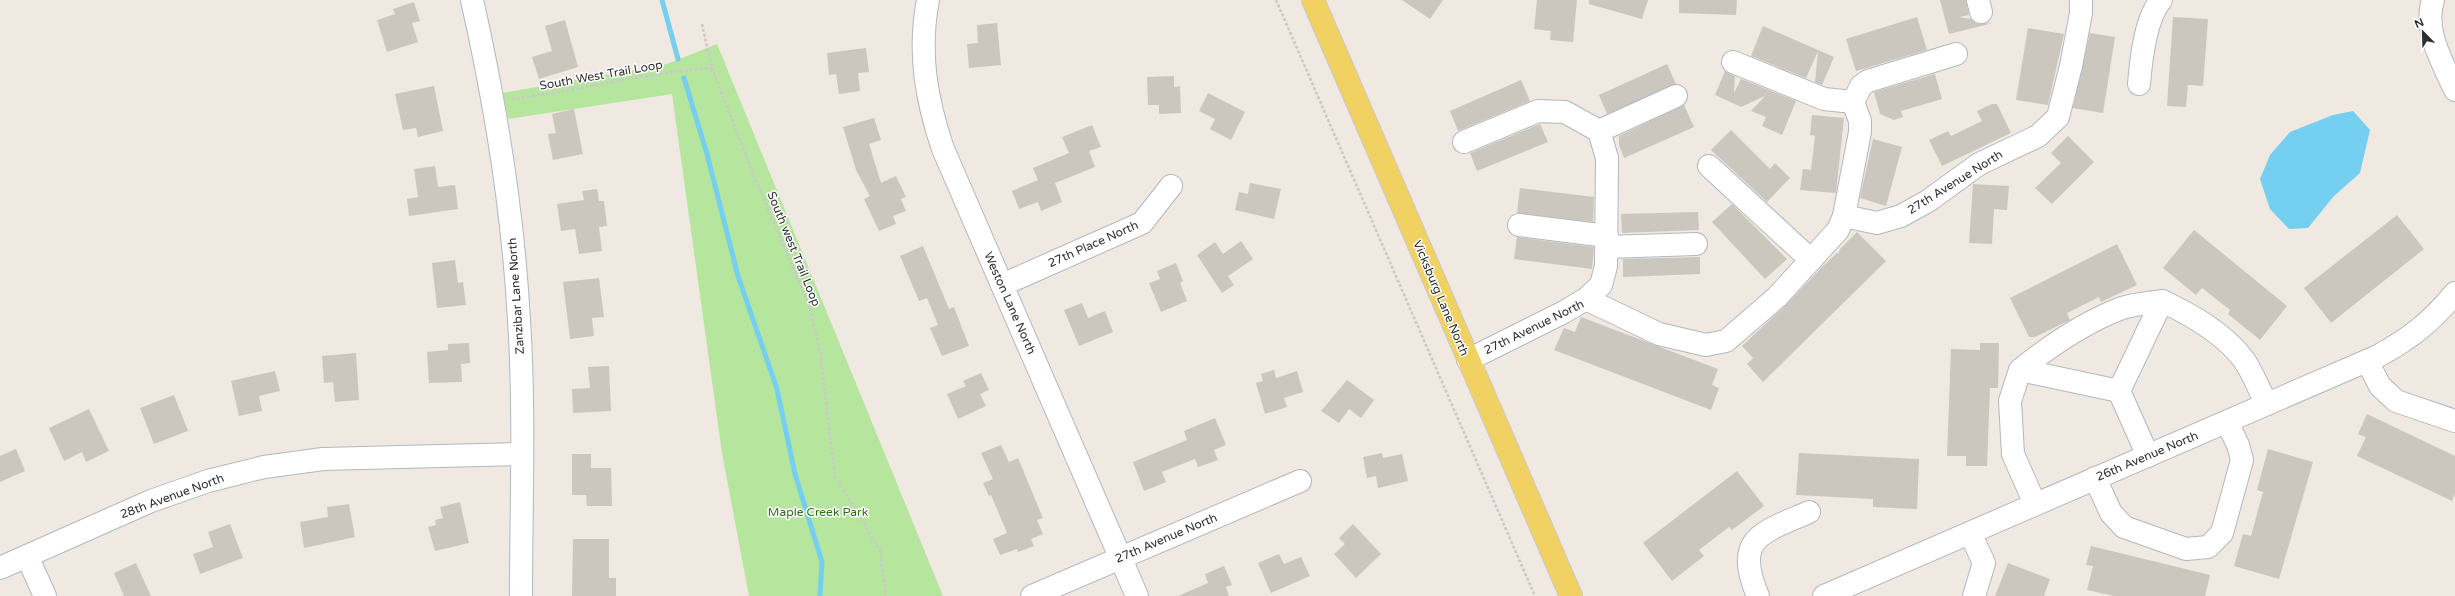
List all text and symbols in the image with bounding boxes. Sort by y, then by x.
north arrow [2403,12,2443,52]
text: N [2413,16,2426,31]
street label: South West Trail Loop [538,57,664,93]
street label: 27th Avenue North [1905,147,2005,217]
street label: South west Trail Loop [765,189,823,309]
street label: 27th Place North [1046,218,1140,270]
street label: Zanzibar Lane North [505,237,527,355]
street label: Vicksburg Lane North [1410,238,1472,358]
street label: Weston Lane North [981,250,1039,356]
street label: 27th Avenue North [1482,297,1586,357]
street label: 26th Avenue North [2094,428,2200,484]
street label: 28th Avenue North [118,471,226,521]
park label: Maple Creek Park [768,505,869,519]
street label: 27th Avenue North [1113,510,1219,566]

